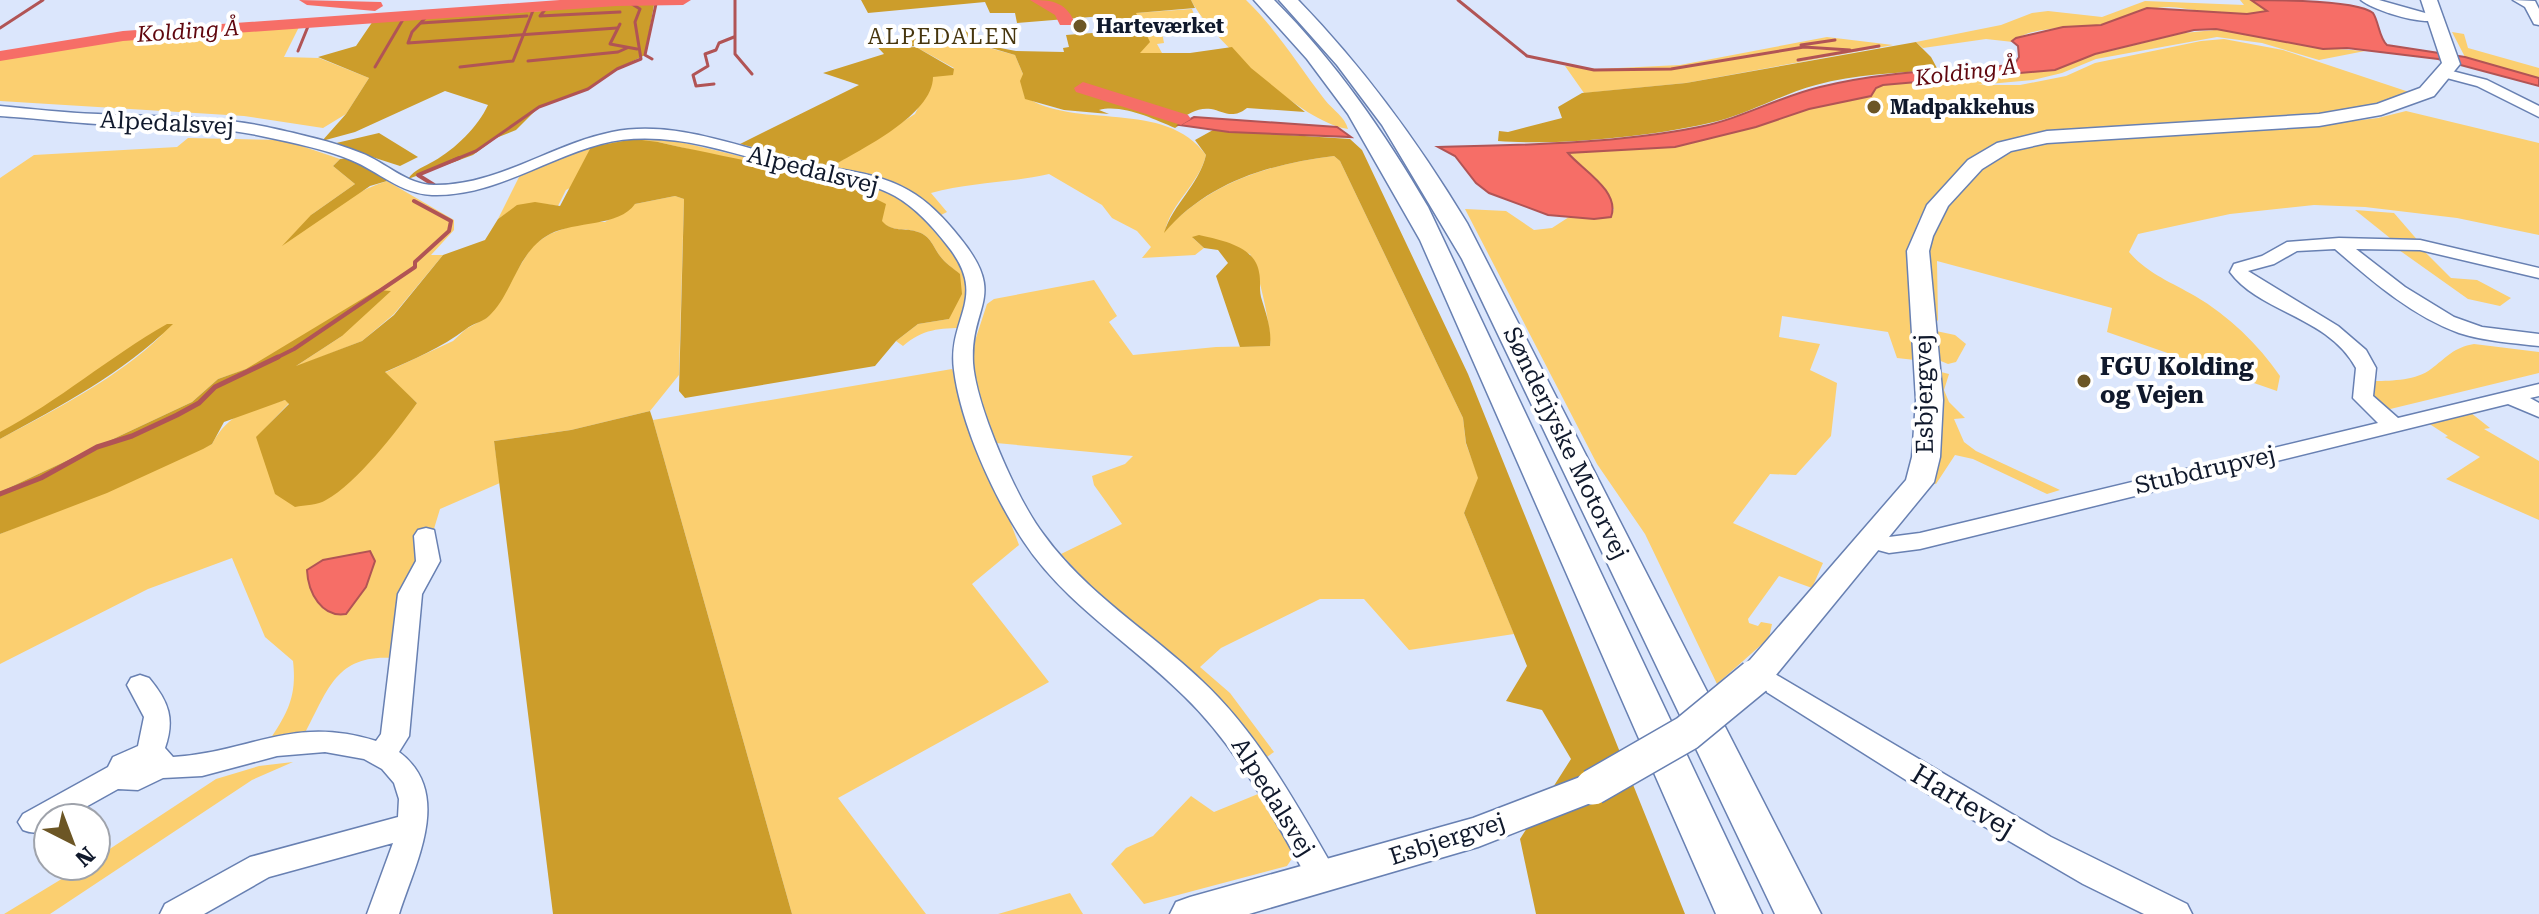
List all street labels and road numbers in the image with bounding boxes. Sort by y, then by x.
street label: Alpedalsvej [99,106,235,140]
street label: Alpedalsvej [744,140,882,200]
street label: Sønderjyske Motorvej [1498,322,1634,564]
street label: Esbjergvej [1909,334,1939,454]
street label: Stubdrupvej [2132,440,2278,500]
street label: Alpedalsvej [1226,733,1320,861]
street label: Hartevej [1905,757,2021,845]
street label: Esbjergvej [1386,807,1508,871]

